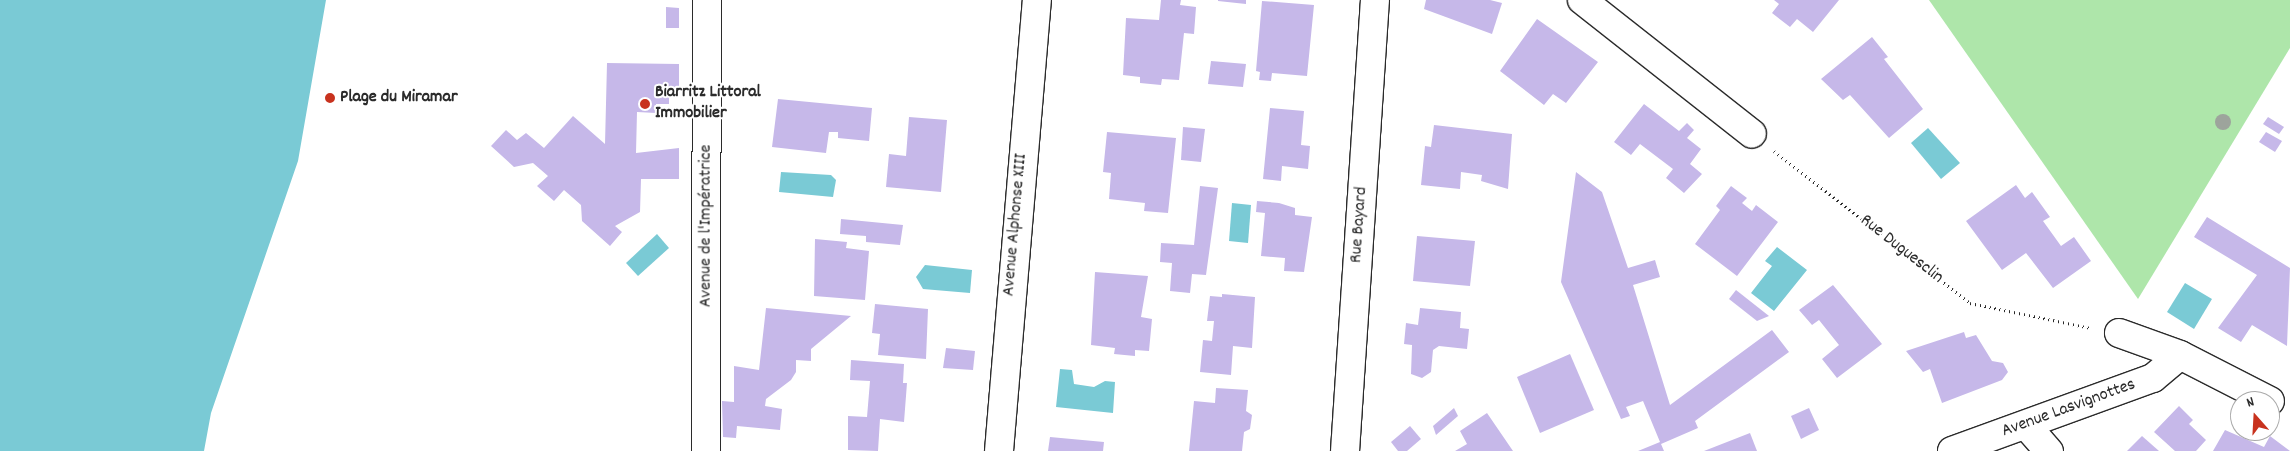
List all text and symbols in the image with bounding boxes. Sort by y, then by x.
place label: Biarritz Littoral Immobilier [655,83,761,126]
place label: Plage du Miramar [340,87,458,109]
marker: Plage du Miramar [324,92,336,104]
marker: Biarritz Littoral Immobilier [639,98,651,110]
street label: Avenue de l'Impératrice [696,145,718,307]
street label: Avenue Alphonse XIII [999,153,1033,297]
street label: Rue Bayard [1347,186,1373,264]
street label: Rue Duguesclin [1855,211,1947,289]
street label: Avenue Lasvignottes [1999,375,2139,443]
north arrow [2230,391,2280,441]
text: N [2244,392,2257,413]

